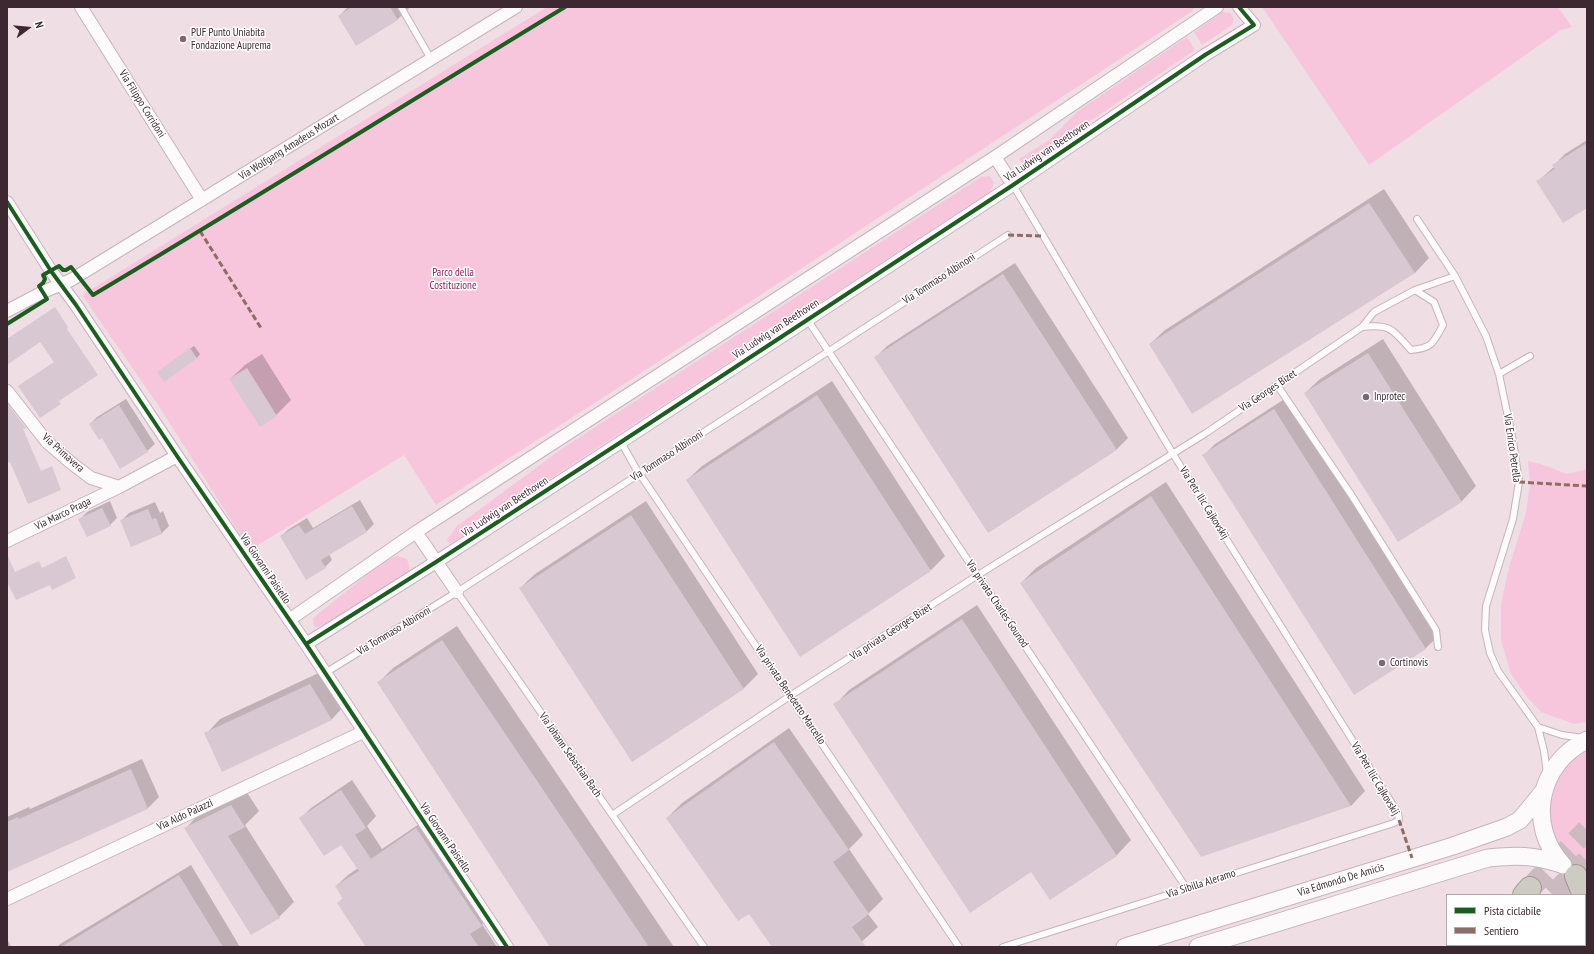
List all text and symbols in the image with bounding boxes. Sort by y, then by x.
north arrow [8,8,48,48]
text: N [32,20,47,29]
place label: PUF Punto Uniabita Fondazione Auprema [191,26,271,52]
marker: PUF Punto Uniabita Fondazione Auprema [178,34,188,44]
street label: Via Filippo Corridoni [116,68,168,140]
street label: Via Wolfgang Amadeus Mozart [237,111,341,183]
street label: Via Ludwig van Beethoven [1002,117,1092,185]
street label: Via Tommaso Albinoni [900,251,978,307]
park label: Parco della Costituzione [430,266,476,292]
street label: Via Ludwig van Beethoven [730,296,822,362]
street label: Via Georges Bizet [1237,367,1299,415]
place label: Inprotec [1374,390,1405,404]
marker: Inprotec [1361,392,1371,402]
street label: Via Enrico Petrella [1501,413,1523,483]
street label: Via Tommaso Albinoni [628,428,706,484]
street label: Via Primavera [39,431,87,475]
street label: Via Petr Ilic Cajkovskij [1176,464,1232,542]
street label: Via Ludwig van Beethoven [459,474,551,540]
street label: Via Marco Praga [33,495,93,533]
street label: Via Giovanni Paisiello [237,531,293,607]
street label: Via privata Charles Gounod [963,558,1031,650]
street label: Via privata Georges Bizet [848,601,934,663]
street label: Via Tommaso Albinoni [355,604,433,658]
street label: Via privata Benedetto Marcello [752,643,828,747]
place label: Cortinovis [1390,656,1428,670]
marker: Cortinovis [1377,658,1387,668]
street label: Via Johann Sebastian Bach [536,710,604,800]
street label: Via Petr Ilic Cajkovskij [1348,740,1402,818]
street label: Via Aldo Palazzi [155,796,215,834]
street label: Via Giovanni Paisiello [417,800,473,876]
street label: Via Edmondo De Amicis [1296,861,1386,899]
street label: Via Sibilla Aleramo [1165,867,1237,901]
legend [1446,894,1586,946]
text: Pista ciclabile [1484,903,1541,918]
text: Sentiero [1484,923,1519,938]

